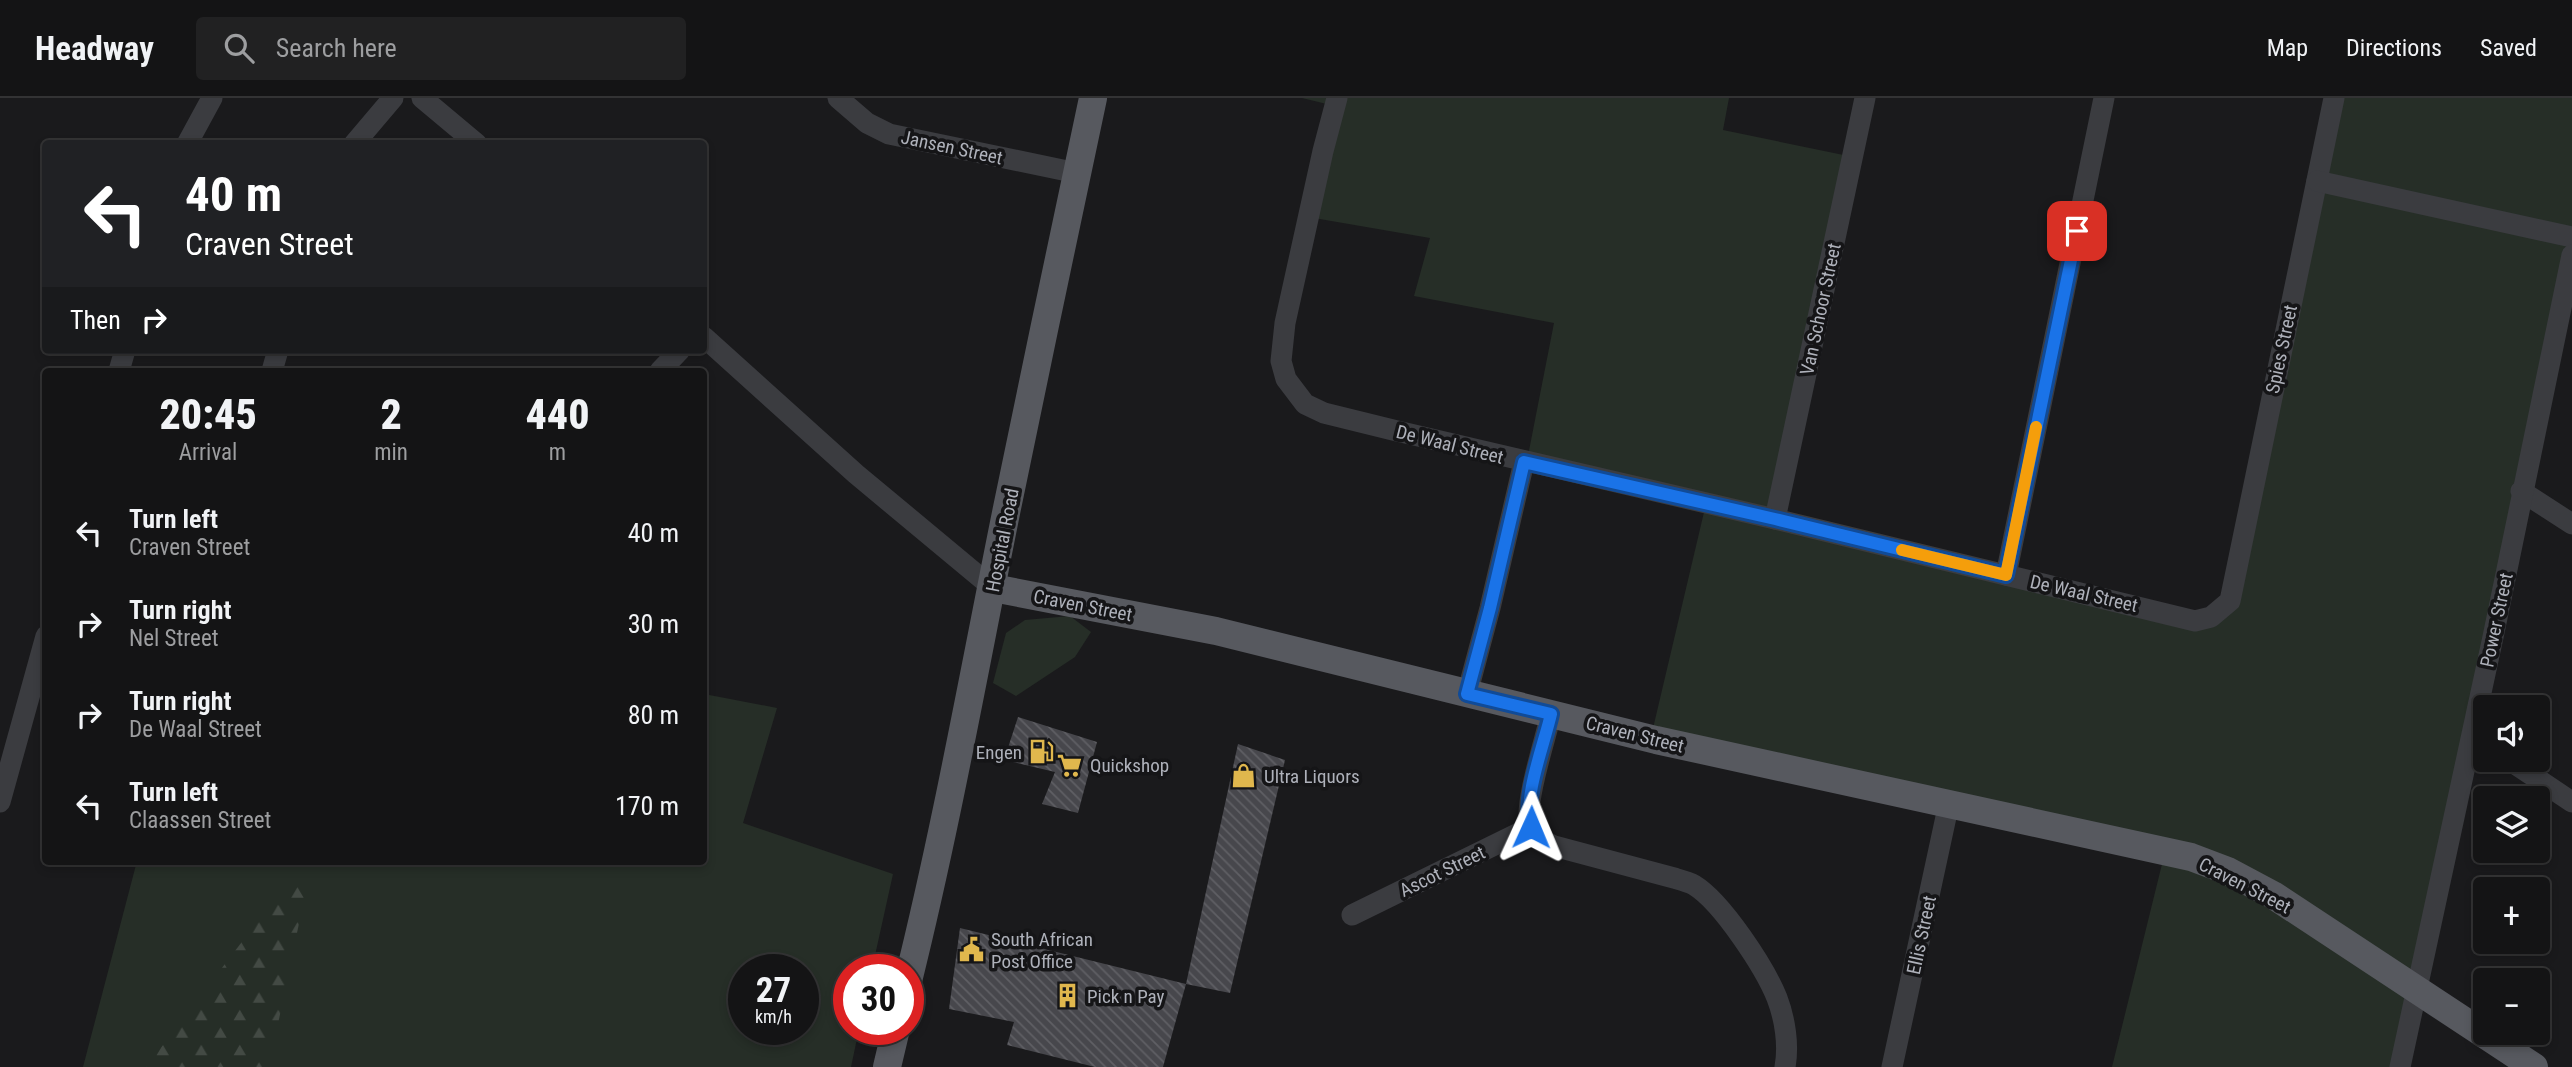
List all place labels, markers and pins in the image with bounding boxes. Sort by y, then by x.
pin [2047,201,2107,261]
fuel station icon: Engen [1028,738,1056,766]
place label: Engen [976,741,1022,764]
supermarket icon: Quickshop [1056,751,1084,779]
place label: Quickshop [1090,754,1169,777]
shop icon: Ultra Liquors [1230,762,1258,790]
place label: Ultra Liquors [1264,765,1360,788]
place label: South African Post Office [991,928,1093,973]
public building icon: South African Post Office [957,936,985,964]
building icon: Pick n Pay [1053,982,1081,1010]
place label: Pick n Pay [1087,985,1165,1008]

